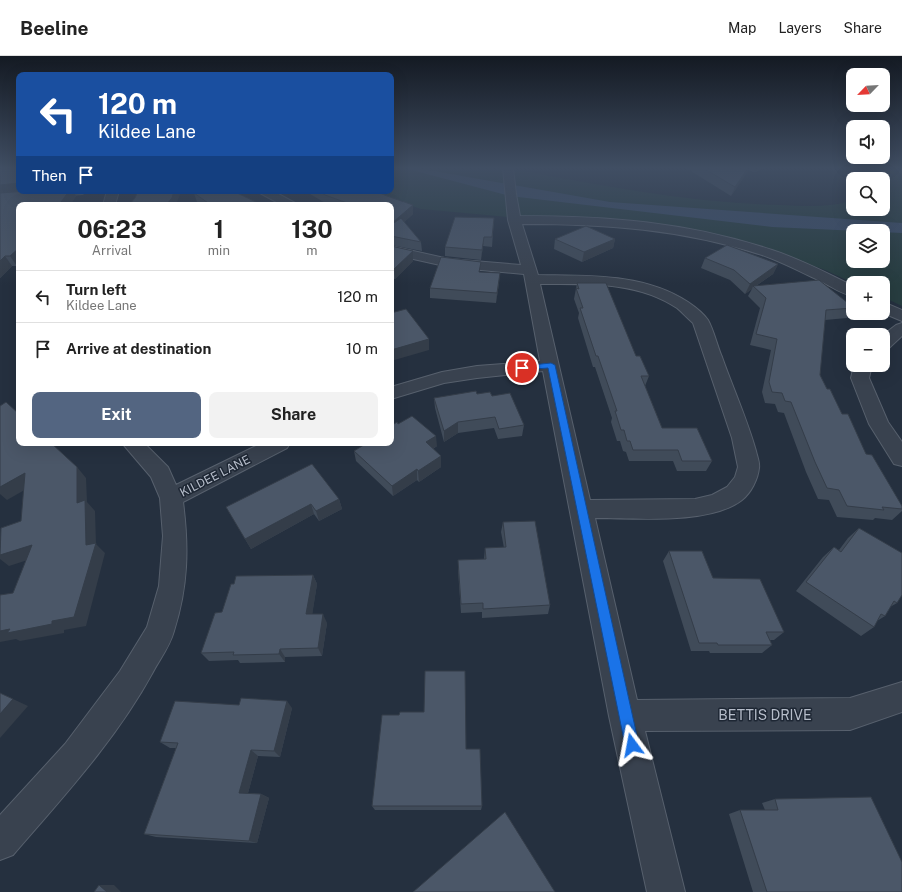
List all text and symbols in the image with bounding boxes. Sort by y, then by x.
text: Beeline [20,17,89,39]
text: Map [728,20,756,36]
text: Layers [778,20,822,36]
text: Share [844,20,882,36]
north arrow [846,68,890,112]
map controls [846,68,890,372]
text: 120 m [98,87,177,120]
icon: left [32,88,84,140]
button: sound [846,120,890,164]
text: Kildee Lane [98,121,196,142]
icon: arrive [75,164,97,186]
text: Then [32,167,67,184]
button: search [846,172,890,216]
text: 06:23 [77,215,147,243]
text: 1 [214,215,224,243]
text: 130 [291,215,333,243]
button: layers [846,224,890,268]
text: Arrival [92,243,132,258]
text: min [208,243,230,258]
text: m [306,243,318,258]
button: + [846,276,890,320]
text: Turn left [66,281,127,298]
icon: left [32,286,54,308]
text: 120 m [337,288,378,305]
text: Kildee Lane [66,298,137,313]
button: − [846,328,890,372]
icon: arrive [32,338,54,360]
text: Arrive at destination [66,340,211,357]
text: 10 m [346,340,378,357]
pin [505,351,539,385]
icon: arrive [511,357,533,379]
button: Exit [32,392,201,438]
button: Share [209,392,378,438]
street label: KILDEE LANE [178,452,252,500]
street label: BETTIS DRIVE [718,707,812,723]
position arrow [611,724,653,766]

